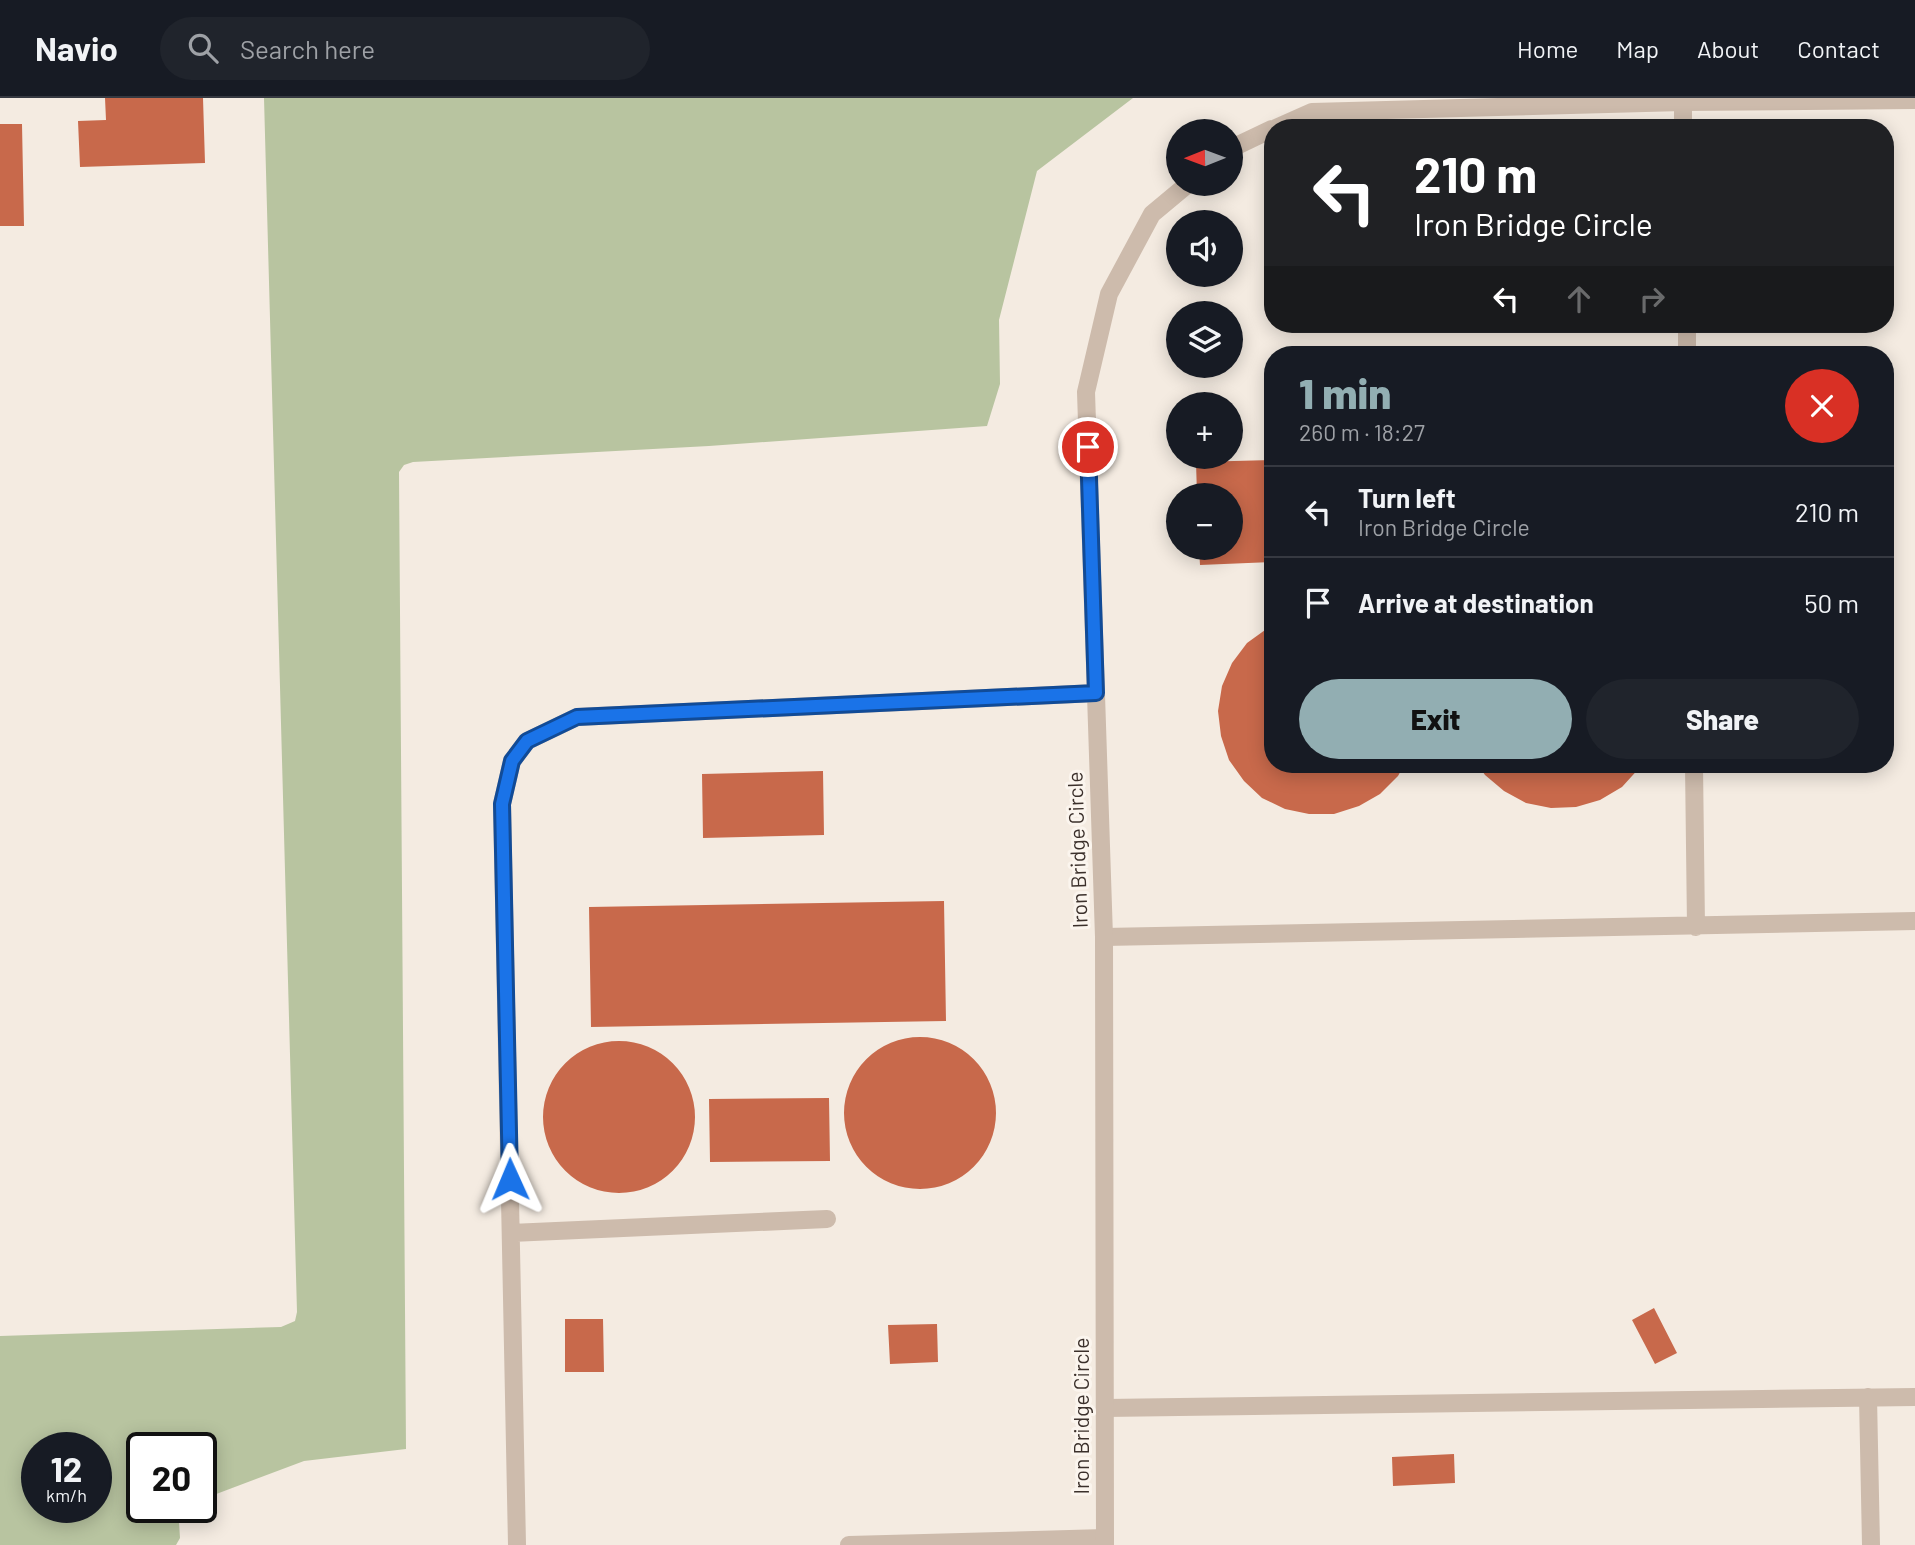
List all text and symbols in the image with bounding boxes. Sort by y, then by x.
search box [160,17,650,80]
text: Navio [35,28,118,68]
icon: search [184,29,222,67]
text: Search here [240,33,375,64]
text: Home [1517,34,1578,63]
text: Map [1616,34,1659,63]
text: About [1697,34,1759,63]
text: Contact [1797,34,1880,63]
north arrow [1166,119,1242,196]
map controls [1166,119,1243,560]
text: 210 m [1414,144,1537,203]
icon: left [1299,147,1390,238]
text: Iron Bridge Circle [1414,204,1653,242]
button: sound [1166,210,1243,287]
icon: left [1487,280,1525,318]
icon: ahead [1560,280,1598,318]
icon: right [1633,280,1671,318]
button: layers [1166,301,1243,378]
text: 1 min [1299,367,1391,417]
button: close [1785,369,1859,443]
button: + [1166,392,1243,469]
pin [1058,417,1118,477]
text: 260 m · 18:27 [1299,418,1425,446]
icon: arrive [1069,428,1107,466]
text: Turn left [1358,482,1456,513]
button: − [1166,483,1243,560]
icon: left [1299,493,1337,531]
text: 210 m [1795,496,1859,527]
text: Iron Bridge Circle [1358,513,1530,541]
icon: arrive [1299,584,1337,622]
text: Arrive at destination [1358,587,1594,618]
text: 50 m [1804,587,1859,618]
button: Exit [1299,679,1572,759]
button: Share [1586,679,1859,759]
street label: Iron Bridge Circle [1061,771,1092,929]
position arrow [473,1142,547,1216]
street label: Iron Bridge Circle [1068,1338,1093,1494]
speed limit sign: 20 [126,1432,217,1523]
text: 12 [50,1447,82,1489]
text: km/h [46,1484,87,1506]

